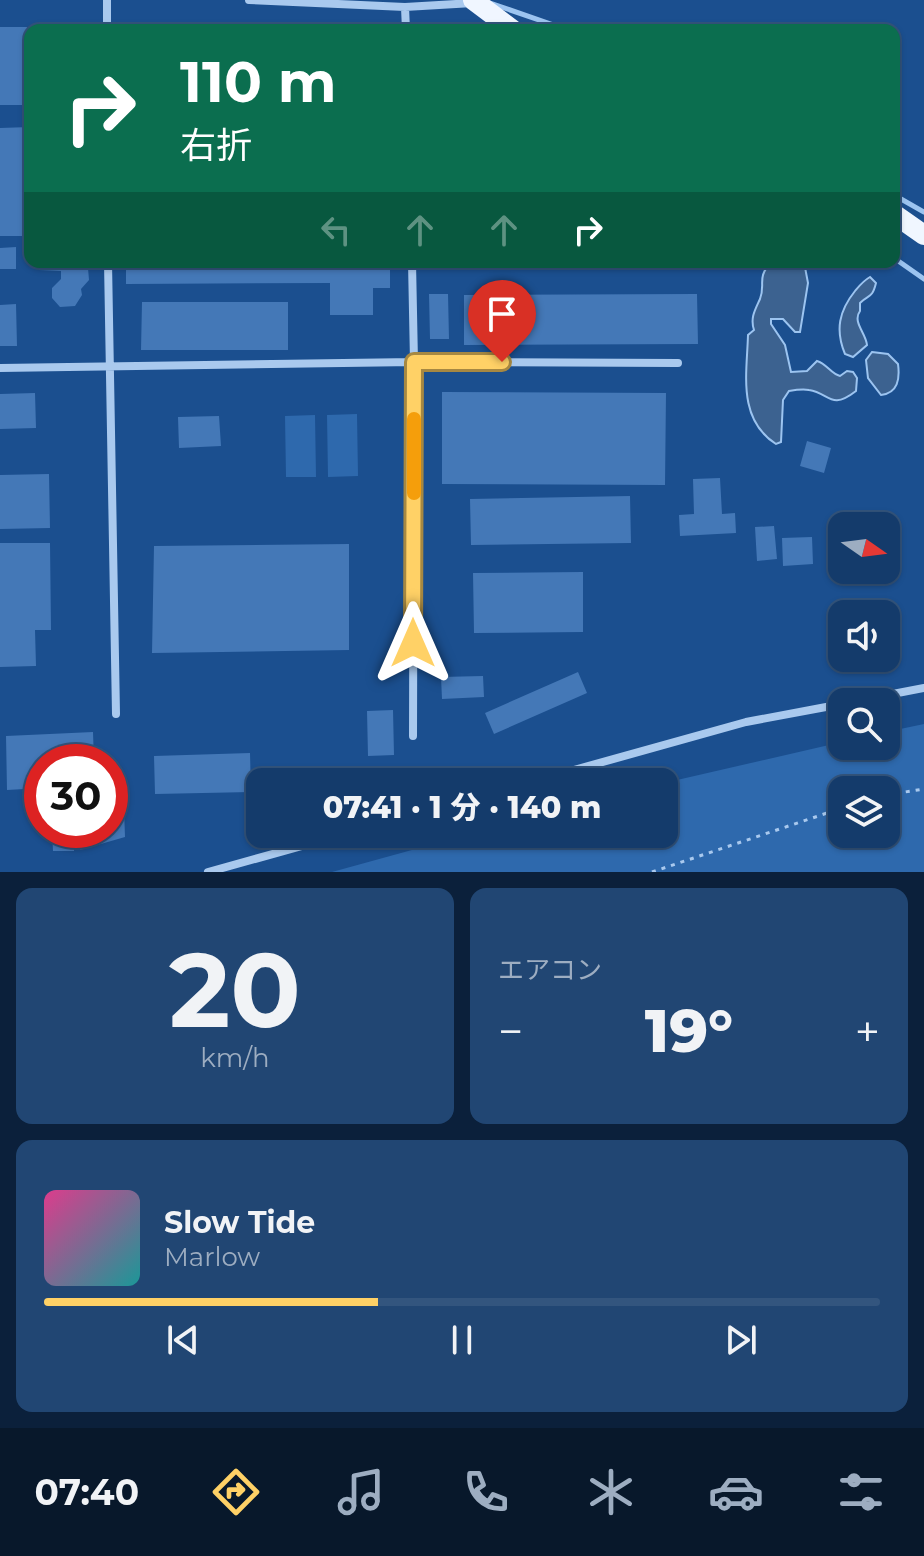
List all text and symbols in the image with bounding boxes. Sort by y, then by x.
text: 110 m [180,48,337,116]
icon: right [48,56,152,160]
text: 右折 [180,123,252,167]
icon: left [314,208,358,252]
icon: ahead [398,208,442,252]
icon: ahead [482,208,526,252]
icon: right [566,208,610,252]
pin [468,280,536,362]
icon: arrive [480,292,524,336]
north arrow [828,512,900,584]
map controls [828,512,900,848]
button: sound [828,600,900,672]
position arrow [371,601,455,685]
button: search [828,688,900,760]
speed limit sign: 30 [24,744,128,848]
button: layers [828,776,900,848]
text: 07:41 · 1 分 · 140 m [323,789,601,826]
text: 20 [169,926,301,1053]
text: エアコン [498,954,602,986]
text: 19° [645,994,733,1067]
text: − [498,1004,523,1058]
text: + [855,1004,880,1058]
text: km/h [200,1042,270,1074]
text: Slow Tide [164,1204,315,1241]
text: Marlow [164,1241,260,1273]
icon: previous [161,1318,205,1362]
icon: pause [440,1318,484,1362]
icon: next [719,1318,763,1362]
icon: directions [208,1464,264,1520]
icon: music [333,1464,389,1520]
icon: phone [458,1464,514,1520]
icon: climate [583,1464,639,1520]
icon: car [708,1464,764,1520]
icon: filters [833,1464,889,1520]
text: 07:40 [35,1470,139,1514]

